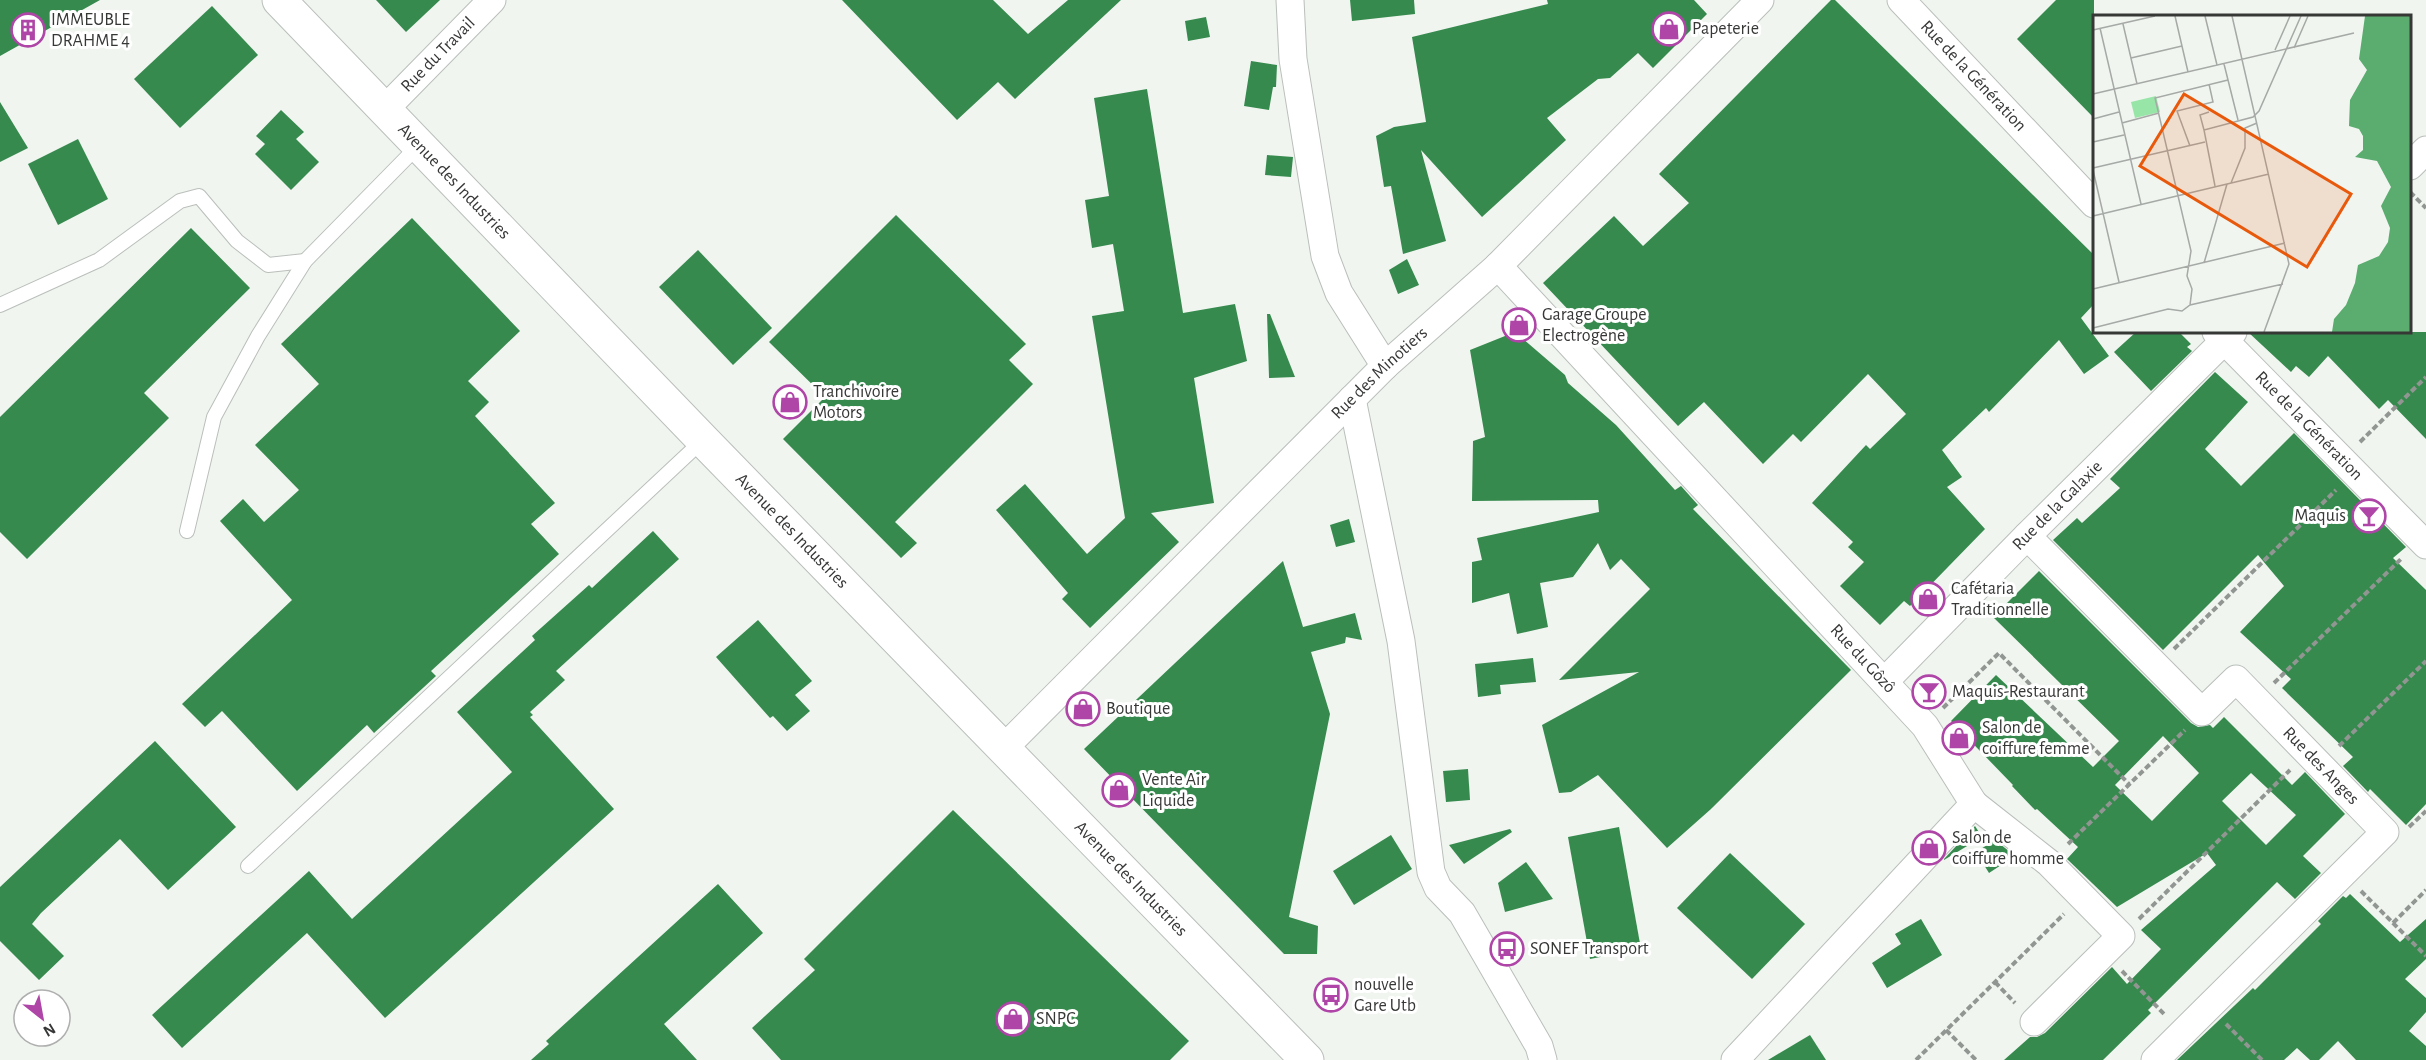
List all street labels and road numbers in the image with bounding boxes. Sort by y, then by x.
street label: Rue du Travail [398,14,479,96]
street label: Rue de la Génération [1917,17,2029,135]
street label: Avenue des Industries [394,120,513,243]
street label: Rue des Minotiers [1328,324,1431,423]
street label: Rue de la Génération [2251,368,2366,484]
street label: Rue de la Galaxie [2009,458,2106,554]
street label: Avenue des Industries [732,470,851,592]
street label: Rue du Gôzô [1827,621,1899,697]
street label: Rue des Anges [2279,724,2362,808]
street label: Avenue des Industries [1071,818,1191,940]

